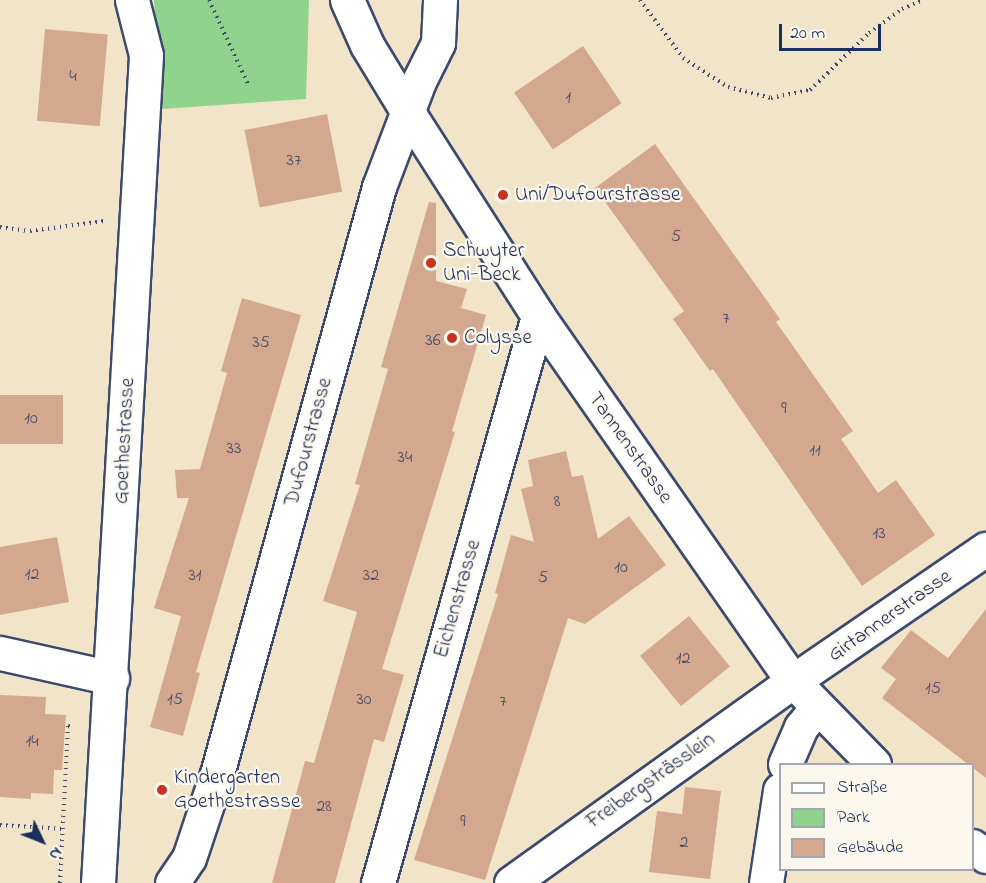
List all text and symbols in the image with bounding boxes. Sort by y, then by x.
scale bar [782,12,884,50]
text: 20 m [790,21,825,47]
house number: 4 [69,66,77,88]
house number: 1 [565,87,571,109]
house number: 37 [287,150,301,172]
place label: Uni/Dufourstrasse [515,182,681,208]
marker: Uni/Dufourstrasse [496,188,510,202]
house number: 5 [671,226,681,248]
place label: Schwyter Uni-Beck [443,238,524,288]
marker: Schwyter Uni-Beck [424,256,438,270]
house number: 7 [722,308,730,330]
place label: Colysse [464,325,532,351]
house number: 36 [425,330,441,352]
marker: Colysse [445,331,459,345]
house number: 35 [252,332,270,354]
street label: Dufourstrasse [280,375,338,509]
street label: Goethestrasse [109,377,141,505]
street label: Tannenstrasse [582,387,678,509]
house number: 9 [781,398,787,420]
house number: 10 [24,408,38,430]
house number: 33 [227,438,241,460]
house number: 11 [809,440,821,462]
house number: 34 [398,447,412,469]
house number: 8 [554,491,560,513]
house number: 13 [872,523,886,545]
street label: Eichenstrasse [429,537,487,661]
house number: 10 [614,557,628,579]
house number: 12 [25,564,39,586]
street label: Girtannerstrasse [823,564,957,668]
house number: 31 [188,565,202,587]
house number: 32 [363,565,379,587]
house number: 5 [538,567,548,589]
house number: 12 [676,648,690,670]
house number: 15 [925,678,941,700]
house number: 15 [167,689,183,711]
house number: 30 [356,689,372,711]
house number: 7 [499,691,507,713]
street label: Freibergsträsslein [582,727,720,835]
house number: 14 [25,731,39,753]
legend [779,763,974,871]
place label: Kindergarten Goethestrasse [174,765,300,815]
text: Straße [837,775,887,801]
marker: Kindergarten Goethestrasse [155,783,169,797]
house number: 28 [316,796,332,818]
text: Park [837,805,870,831]
north arrow [12,811,72,871]
house number: 9 [460,811,466,833]
house number: 2 [680,832,688,854]
text: Gebäude [837,835,903,861]
text: N [43,841,68,865]

